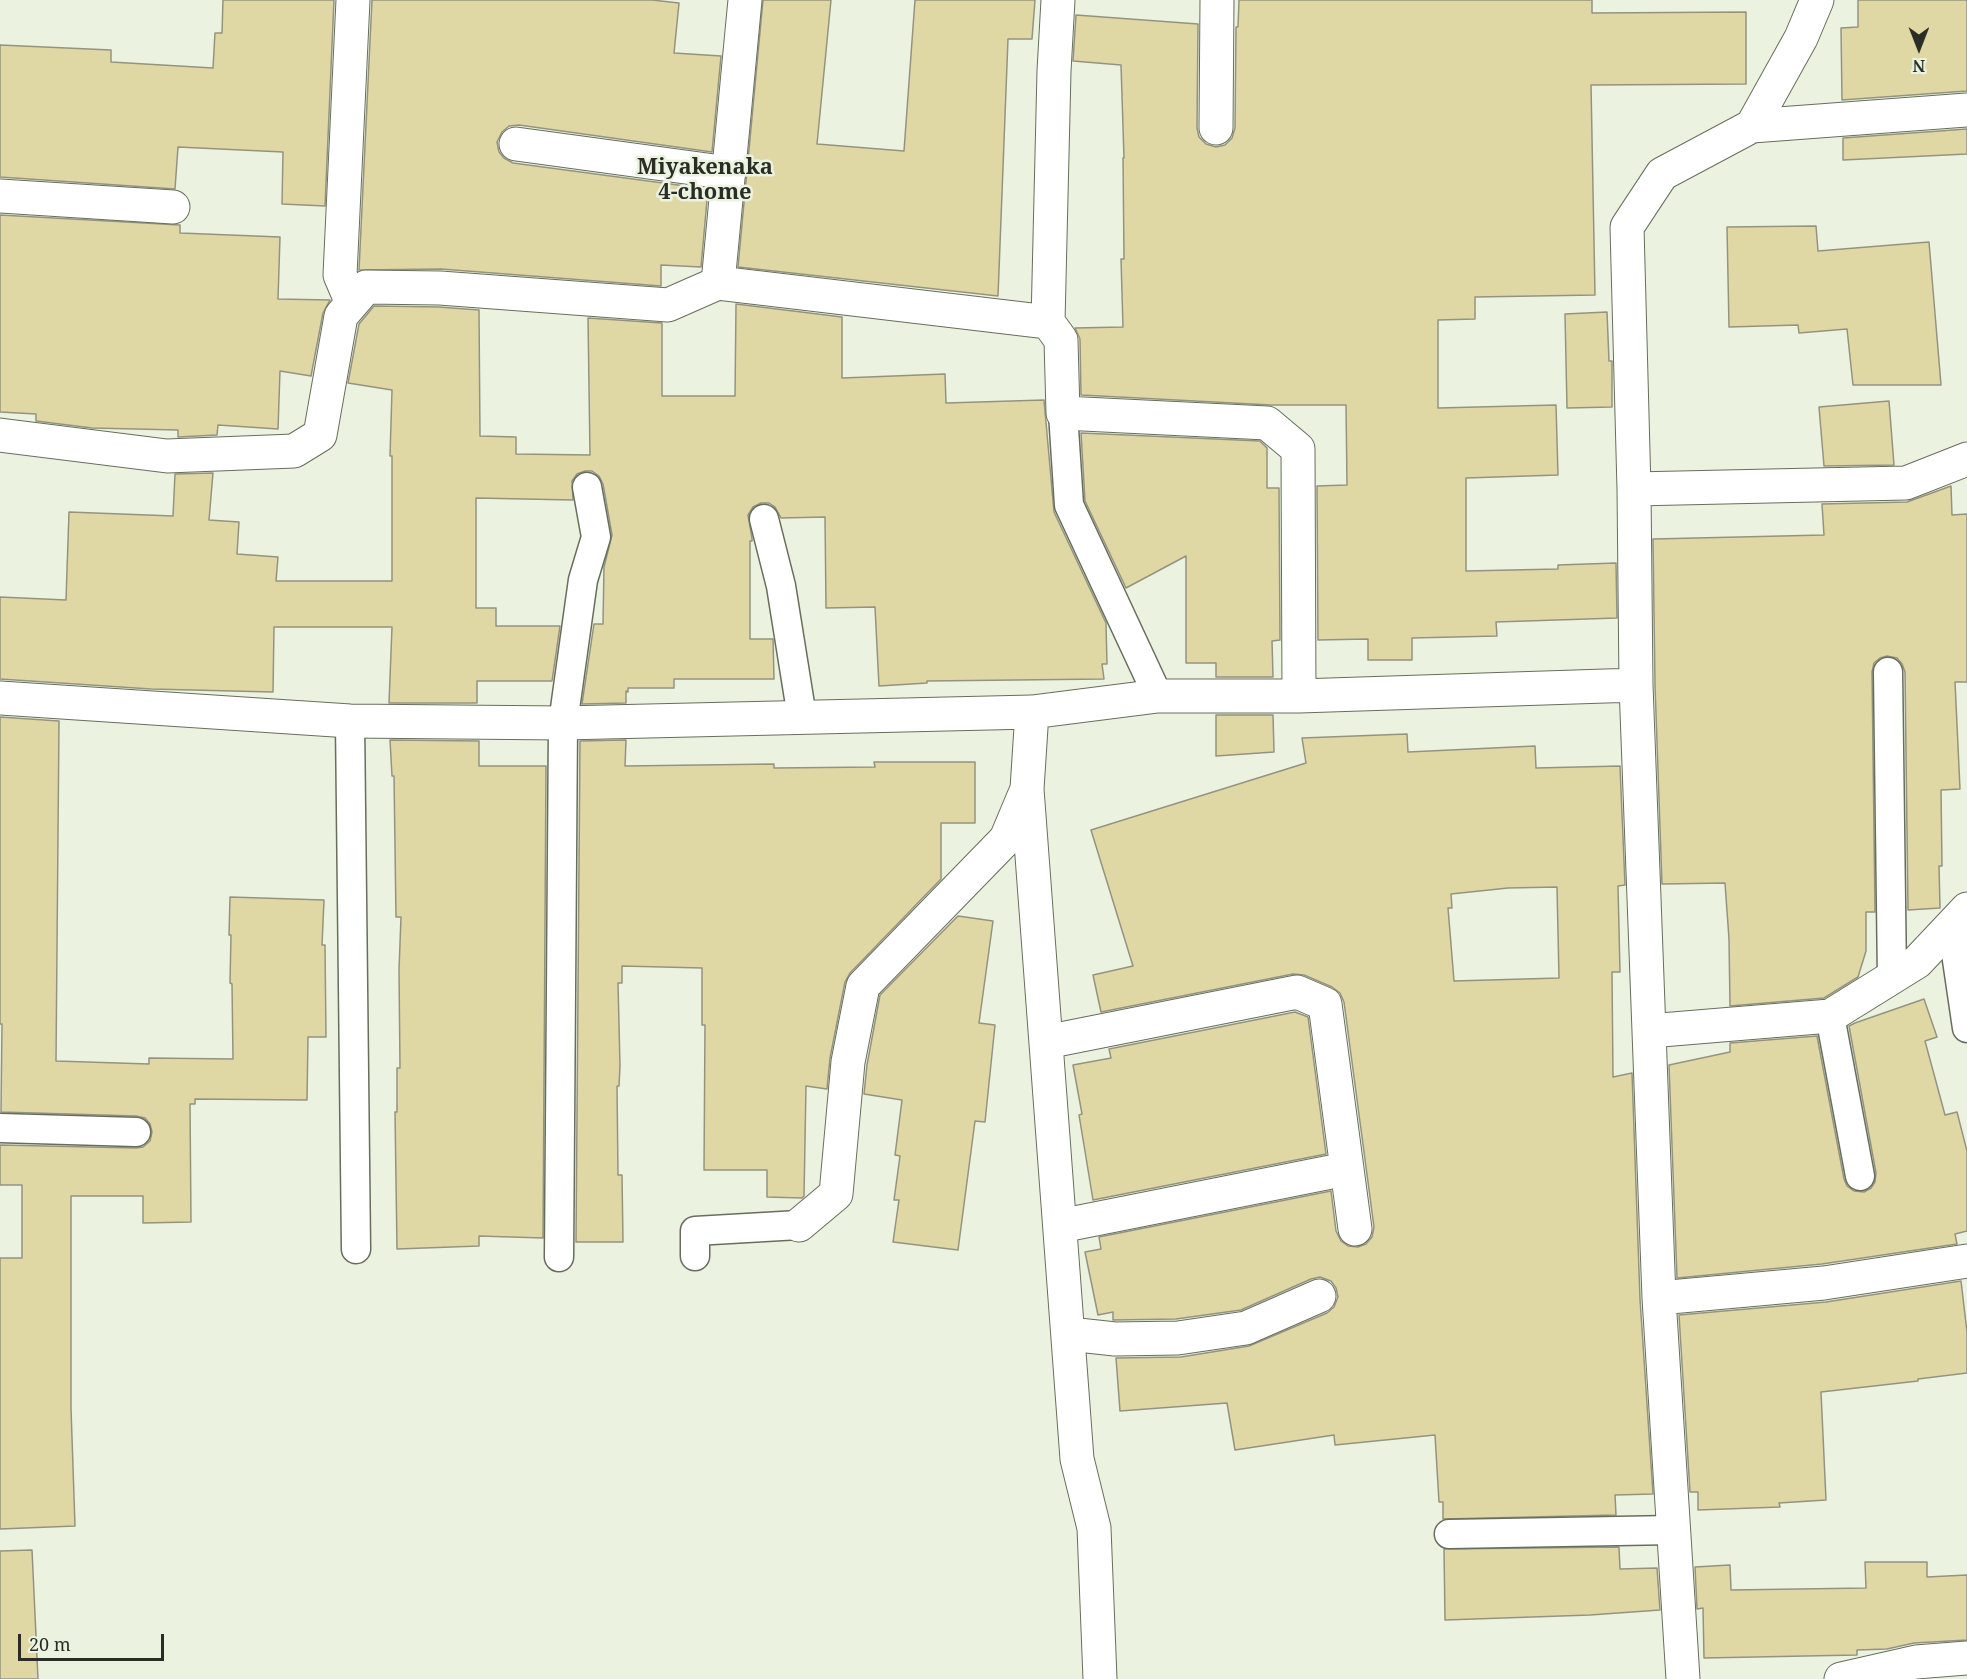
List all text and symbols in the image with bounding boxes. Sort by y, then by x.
north arrow [1889,18,1949,78]
text: N [1913,55,1925,77]
district label: Miyakenaka 4-chome [637,155,773,206]
scale bar [21,1622,166,1660]
text: 20 m [29,1632,71,1656]

